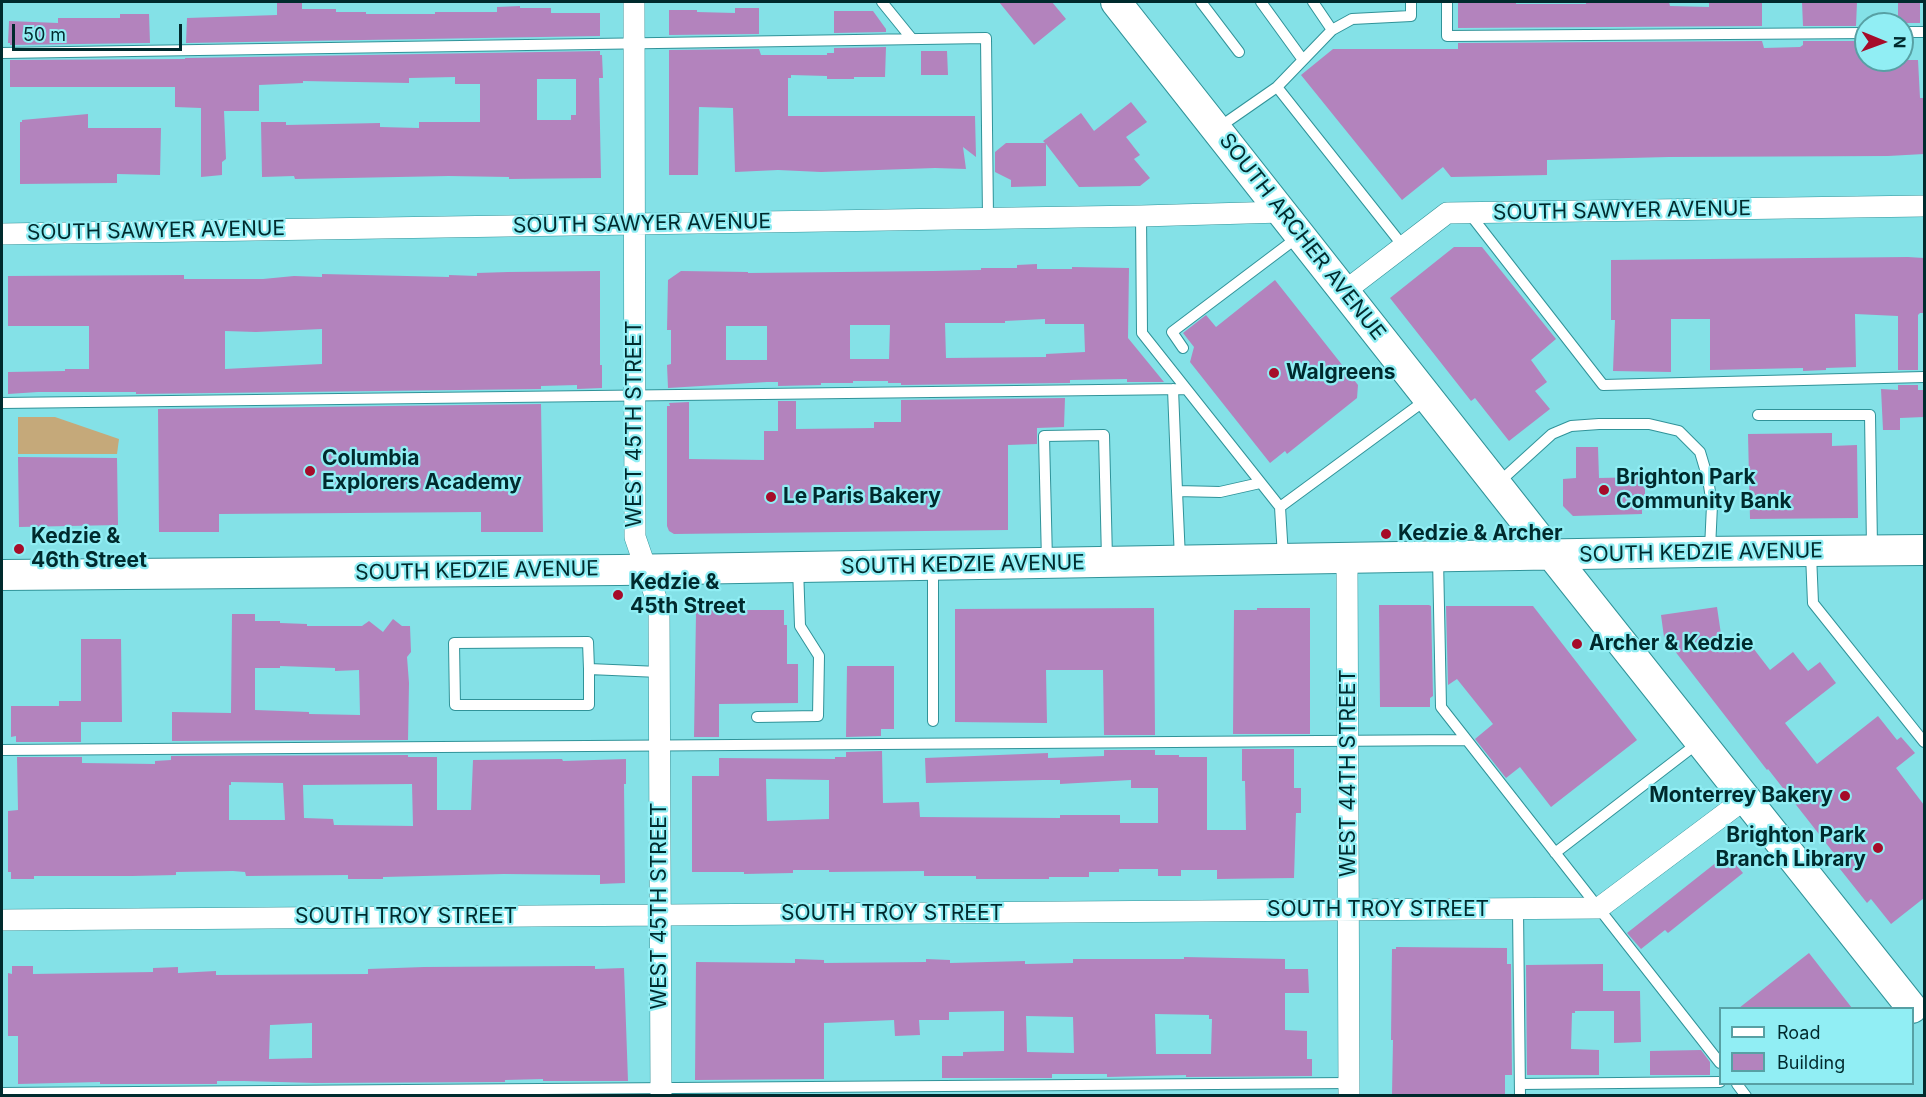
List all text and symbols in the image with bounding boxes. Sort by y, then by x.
scale bar [15,12,184,50]
north arrow [1854,12,1914,72]
text: 50 m [23,24,66,45]
text: N [1890,36,1910,49]
street label: SOUTH ARCHER AVENUE [1213,129,1391,345]
street label: SOUTH SAWYER AVENUE [1493,196,1751,226]
street label: SOUTH SAWYER AVENUE [513,209,771,239]
street label: SOUTH SAWYER AVENUE [27,216,285,246]
street label: WEST 45TH STREET [622,321,648,527]
place label: Walgreens [1286,360,1396,386]
marker: Walgreens [1267,366,1281,380]
place label: Columbia Explorers Academy [322,446,522,496]
marker: Columbia Explorers Academy [303,464,317,478]
place label: Brighton Park Community Bank [1616,465,1792,515]
marker: Brighton Park Community Bank [1597,483,1611,497]
place label: Le Paris Bakery [783,484,941,510]
marker: Le Paris Bakery [764,490,778,504]
place label: Kedzie & Archer [1398,521,1563,547]
place label: Kedzie & 46th Street [31,524,147,574]
marker: Kedzie & Archer [1379,527,1393,541]
street label: SOUTH KEDZIE AVENUE [1579,538,1823,568]
marker: Kedzie & 46th Street [12,542,26,556]
street label: SOUTH KEDZIE AVENUE [841,550,1085,580]
street label: SOUTH KEDZIE AVENUE [355,556,599,586]
place label: Kedzie & 45th Street [630,570,746,620]
marker: Kedzie & 45th Street [611,588,625,602]
place label: Archer & Kedzie [1589,631,1754,657]
marker: Archer & Kedzie [1570,637,1584,651]
street label: WEST 44TH STREET [1336,669,1362,877]
place label: Monterrey Bakery [1649,783,1833,809]
marker: Monterrey Bakery [1838,789,1852,803]
street label: WEST 45TH STREET [647,803,673,1009]
place label: Brighton Park Branch Library [1715,823,1866,873]
marker: Brighton Park Branch Library [1871,841,1885,855]
street label: SOUTH TROY STREET [1267,897,1489,923]
street label: SOUTH TROY STREET [781,901,1003,927]
street label: SOUTH TROY STREET [295,904,517,930]
legend [1719,1007,1914,1085]
text: Road [1777,1022,1820,1043]
text: Building [1777,1052,1845,1073]

